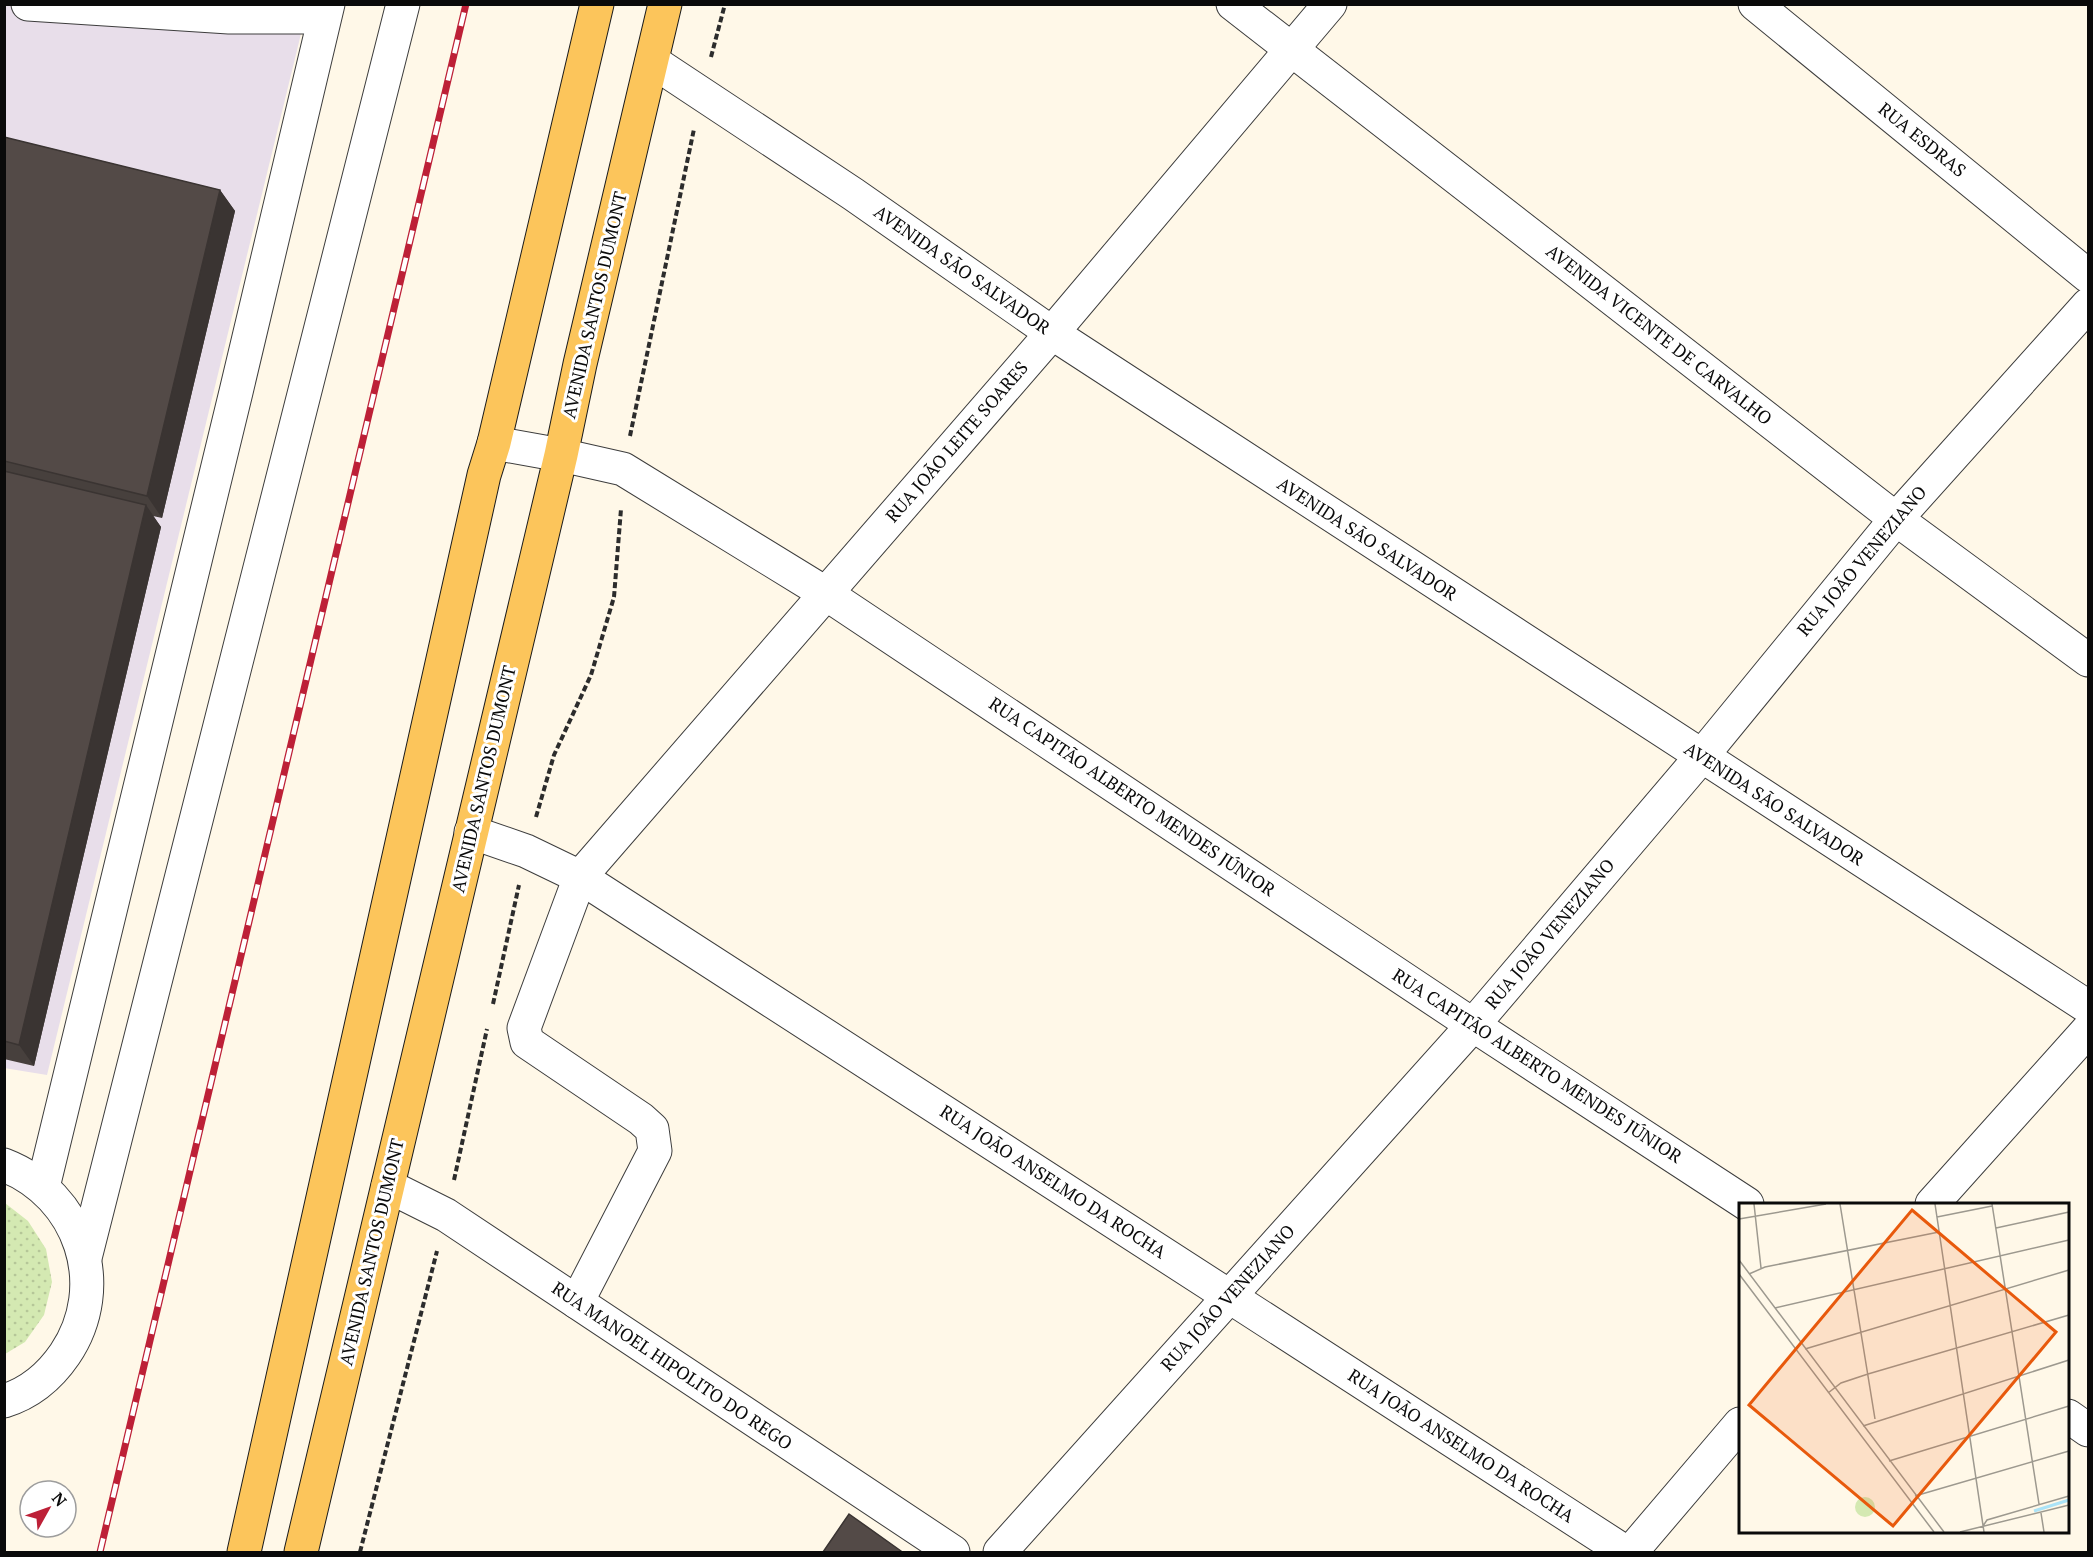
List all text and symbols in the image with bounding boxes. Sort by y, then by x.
street label: RUA ESDRAS [1874,96,1971,182]
street label: AVENIDA SANTOS DUMONT [556,189,632,421]
street label: AVENIDA SÃO SALVADOR [870,199,1056,339]
street label: AVENIDA VICENTE DE CARVALHO [1542,238,1778,430]
street label: RUA JOÃO LEITE SOARES [880,356,1033,527]
street label: AVENIDA SÃO SALVADOR [1273,471,1463,606]
street label: RUA JOÃO VENEZIANO [1791,480,1931,641]
street label: AVENIDA SANTOS DUMONT [445,663,521,895]
street label: RUA CAPITÃO ALBERTO MENDES JÚNIOR [985,691,1281,902]
street label: AVENIDA SÃO SALVADOR [1680,736,1870,871]
street label: RUA JOÃO VENEZIANO [1479,853,1619,1014]
street label: RUA CAPITÃO ALBERTO MENDES JÚNIOR [1388,962,1687,1168]
street label: RUA JOÃO ANSELMO DA ROCHA [936,1099,1172,1264]
street label: AVENIDA SANTOS DUMONT [333,1136,409,1368]
inset map [1739,1203,2069,1533]
street label: RUA JOÃO VENEZIANO [1155,1219,1300,1376]
street label: RUA MANOEL HIPOLITO DO REGO [548,1276,797,1455]
street label: RUA JOÃO ANSELMO DA ROCHA [1344,1363,1580,1528]
north arrow [18,1479,78,1539]
text: N [47,1488,72,1511]

